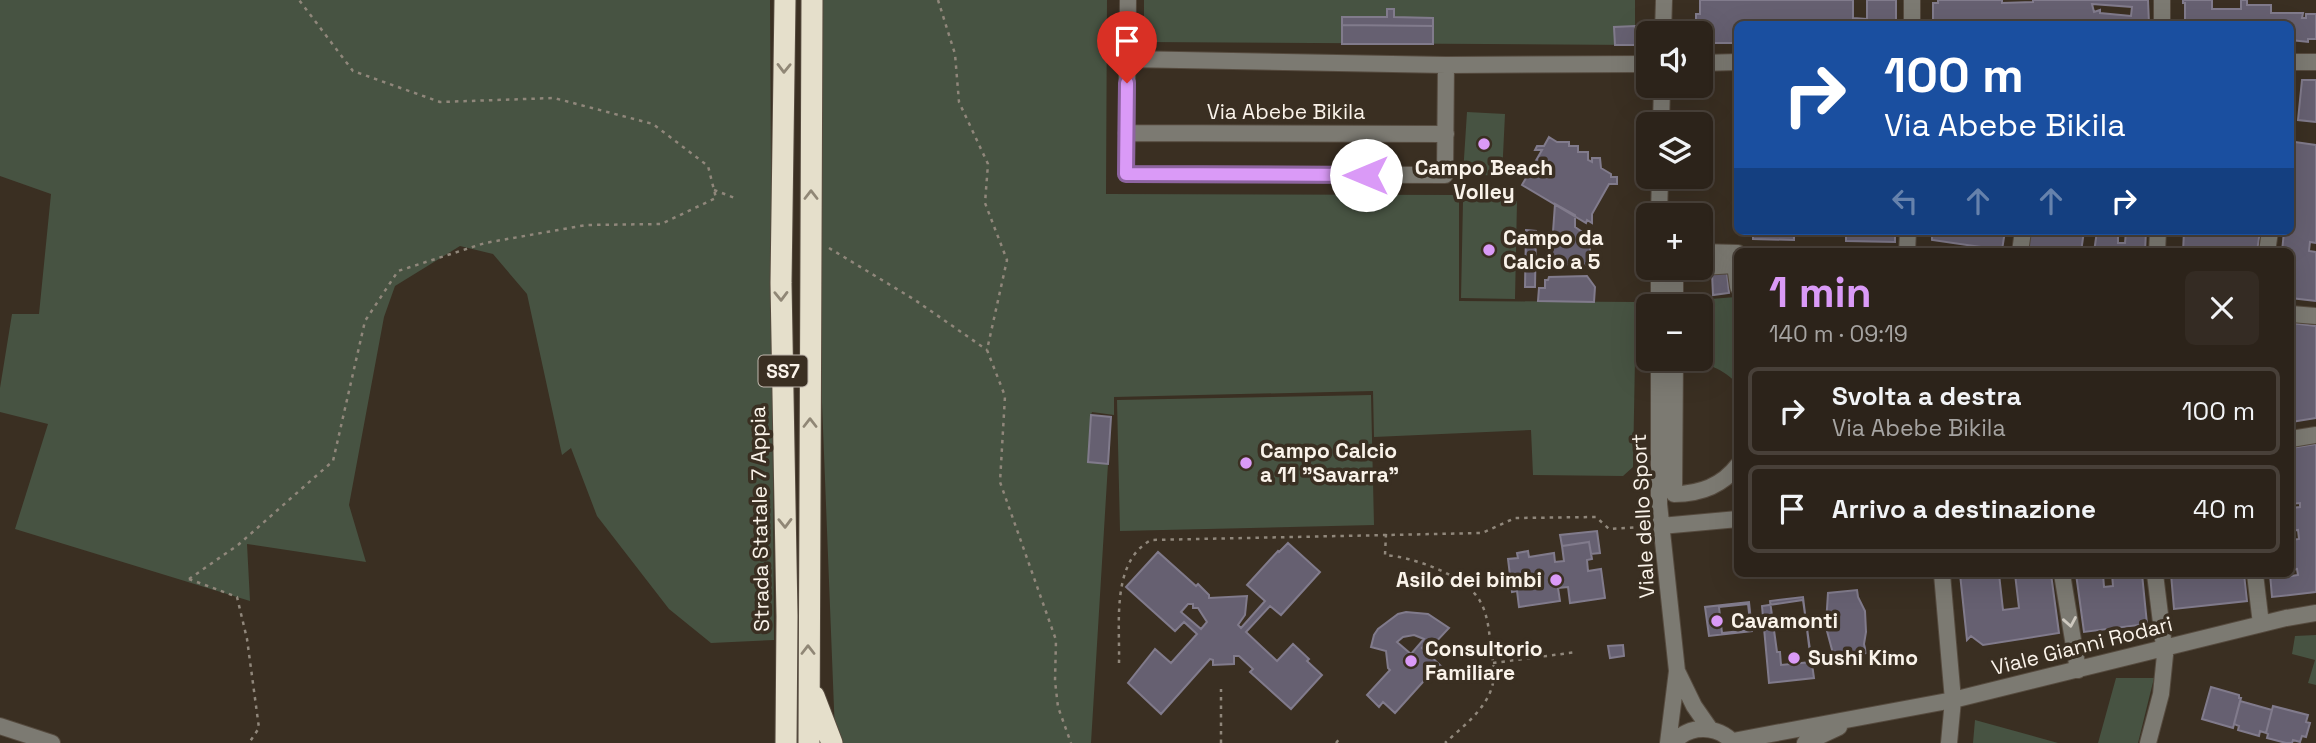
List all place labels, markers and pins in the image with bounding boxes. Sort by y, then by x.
pin [1097,11,1157,83]
marker: Campo Beach Volley [1476,136,1492,152]
place label: Campo Beach Volley [1415,154,1553,205]
place label: Campo da Calcio a 5 [1503,224,1604,275]
marker: Campo da Calcio a 5 [1481,242,1497,258]
place label: Campo Calcio a 11 "Savarra" [1260,437,1399,488]
marker: Campo Calcio a 11 "Savarra" [1238,455,1254,471]
place label: Asilo dei bimbi [1396,566,1542,593]
marker: Asilo dei bimbi [1548,572,1564,588]
place label: Cavamonti [1731,607,1838,634]
marker: Cavamonti [1709,613,1725,629]
place label: Consultorio Familiare [1425,635,1543,686]
place label: Sushi Kimo [1808,644,1918,671]
marker: Sushi Kimo [1786,650,1802,666]
marker: Consultorio Familiare [1403,653,1419,669]

